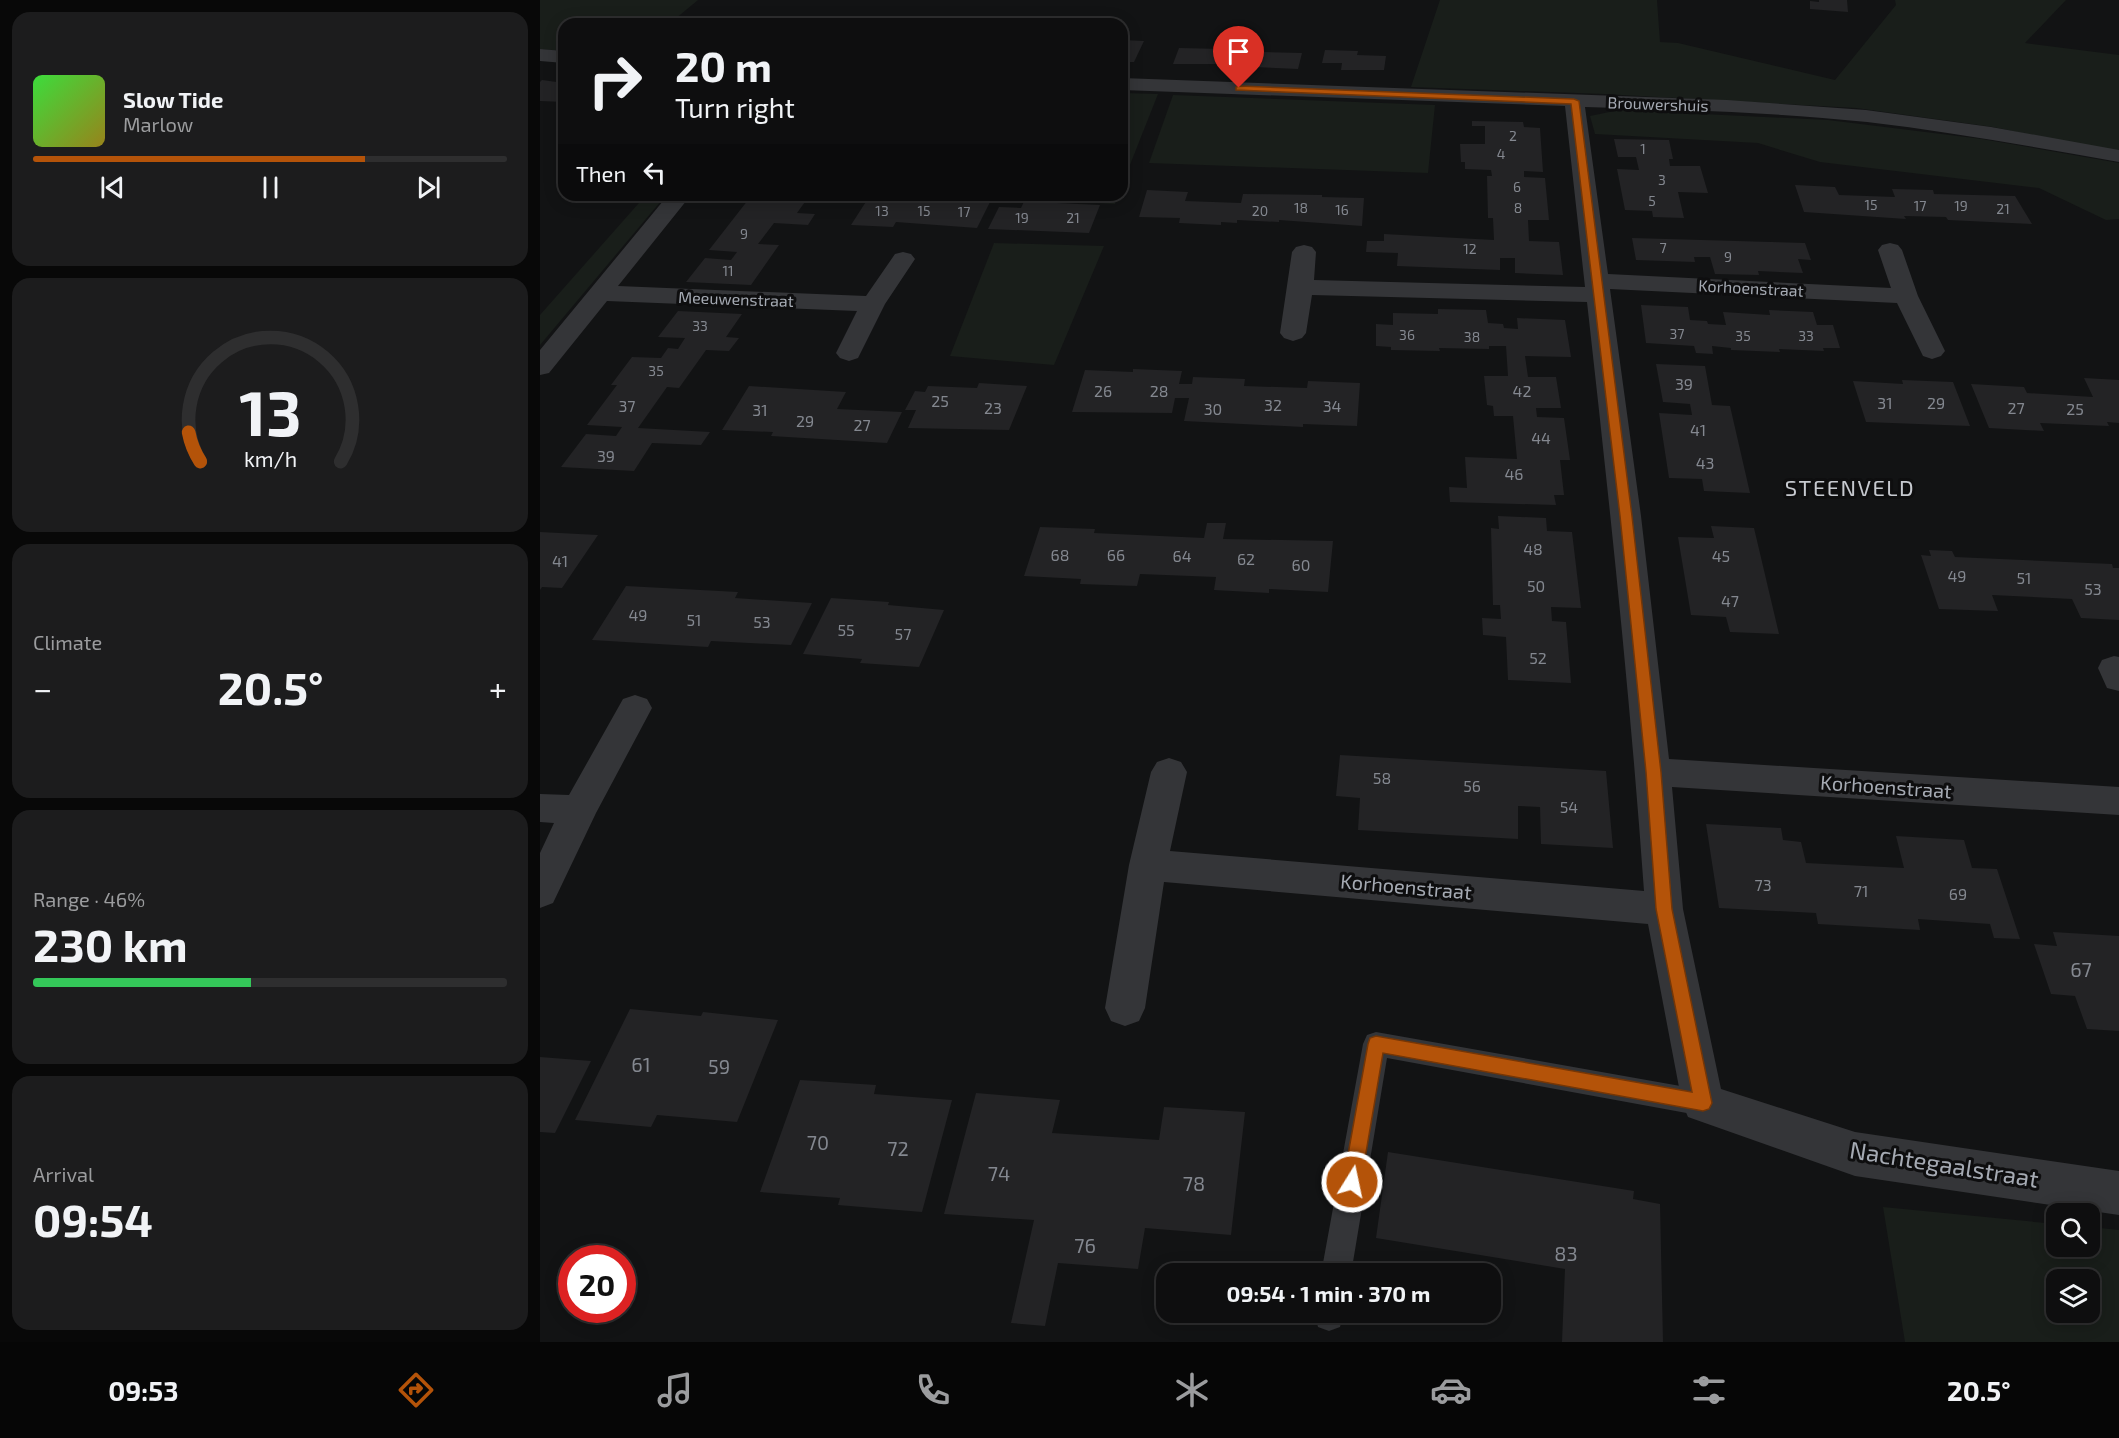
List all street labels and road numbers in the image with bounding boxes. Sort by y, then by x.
street label: Brouwershuis [1607,92,1709,115]
street label: Korhoenstraat [1698,275,1804,300]
street label: Meeuwenstraat [678,287,794,310]
street label: Korhoenstraat [1820,769,1953,803]
street label: Korhoenstraat [1339,868,1473,904]
street label: Nachtegaalstraat [1848,1134,2041,1193]

